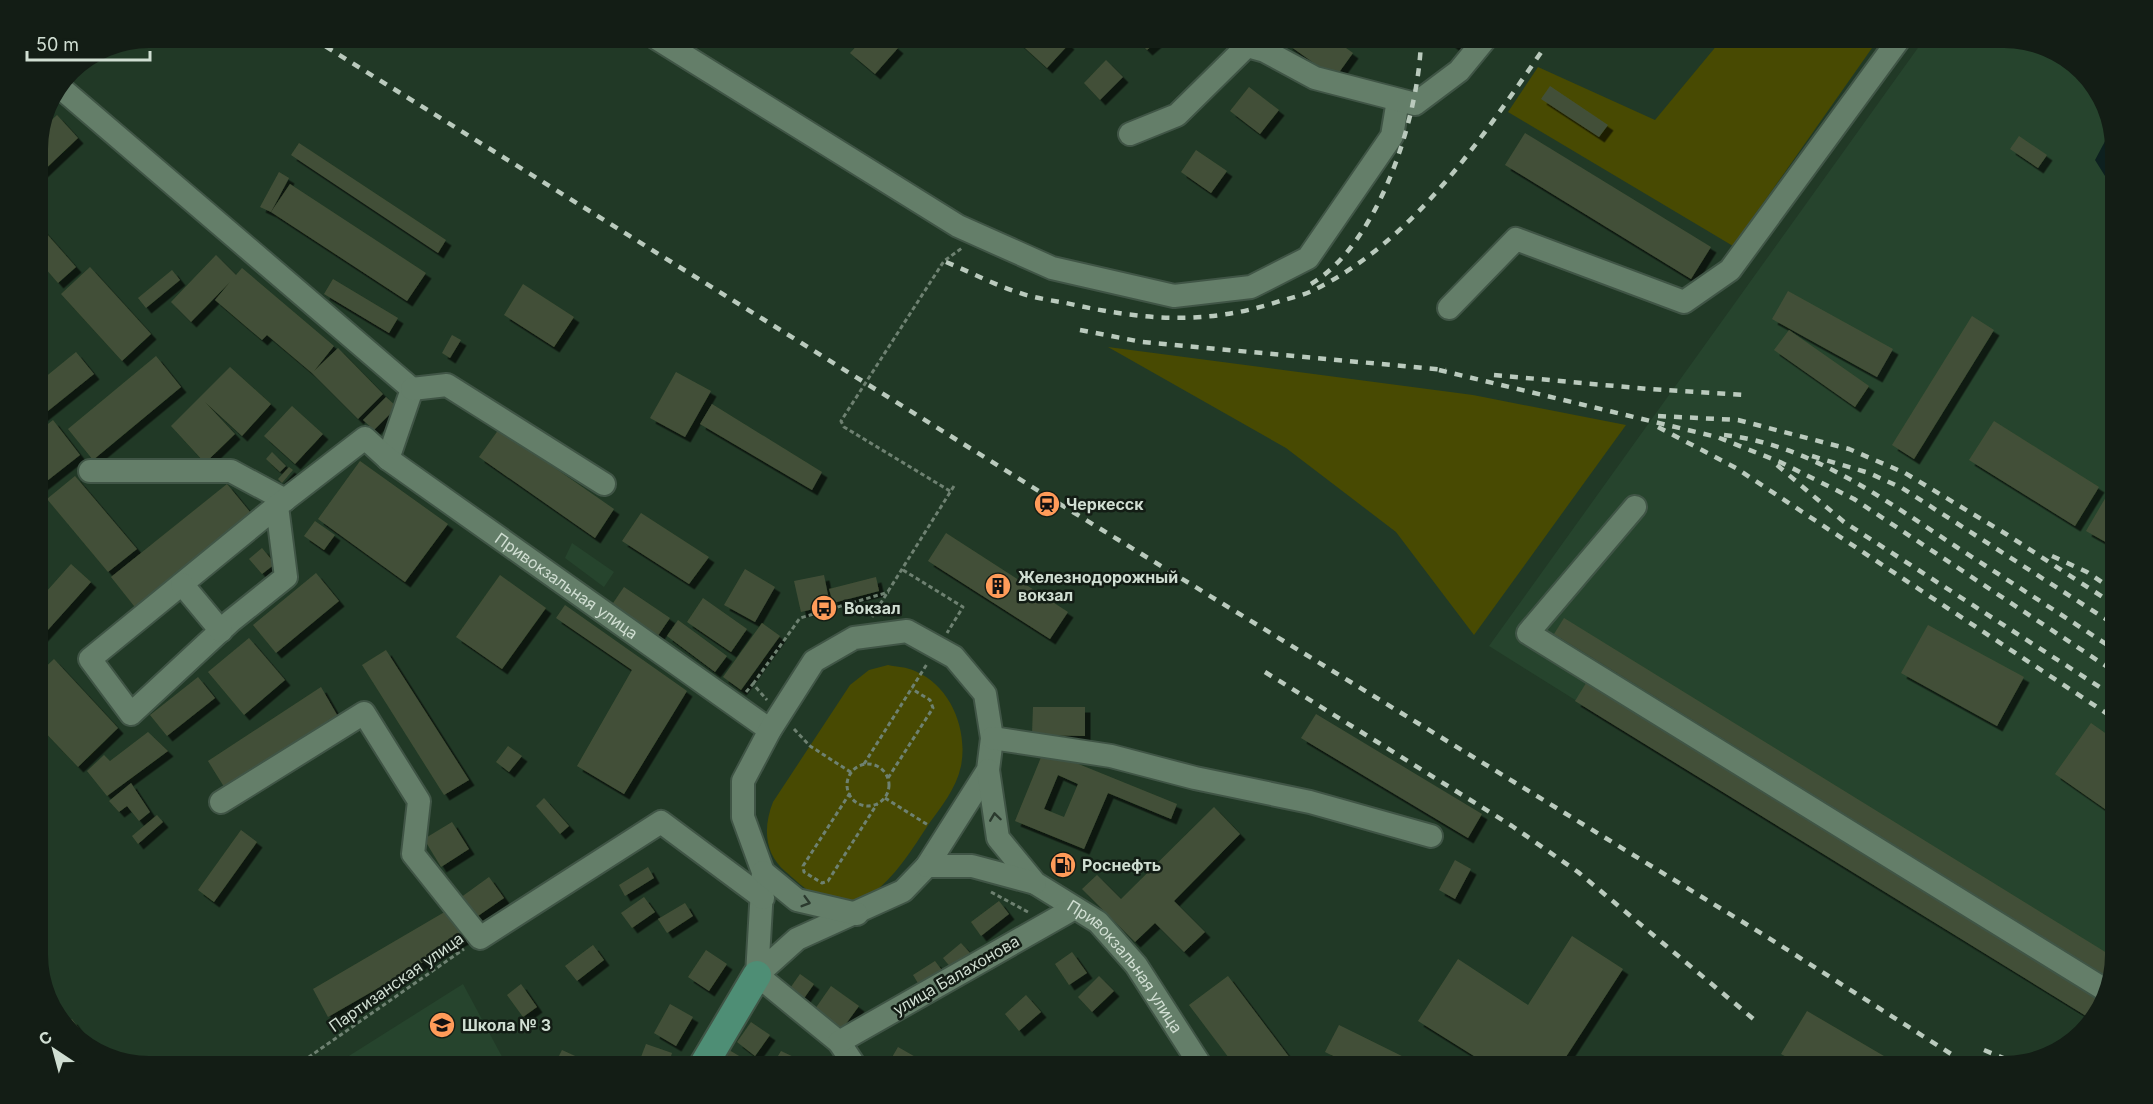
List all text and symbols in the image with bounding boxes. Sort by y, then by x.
scale bar [27,24,150,62]
text: 50 m [36,34,79,55]
station icon: Черкесск [1032,489,1062,519]
place label: Черкесск [1066,494,1144,514]
street label: Привокзальная улица [491,528,642,643]
place label: Железнодорожный вокзал [1018,567,1178,605]
building icon: Железнодорожный вокзал [983,571,1013,601]
bus stop icon: Вокзал [809,593,839,623]
place label: Вокзал [844,598,901,618]
one-way arrow [989,812,1001,821]
fuel station icon: Роснефть [1048,850,1078,880]
place label: Роснефть [1082,855,1161,875]
one-way arrow [801,894,811,907]
street label: Привокзальная улица [1064,895,1187,1037]
street label: Партизанская улица [325,928,467,1036]
street label: улица Балахонова [889,931,1023,1019]
school or university icon: Школа № 3 [427,1010,457,1040]
place label: Школа № 3 [462,1015,551,1035]
north arrow [24,1020,84,1080]
text: С [35,1026,56,1049]

